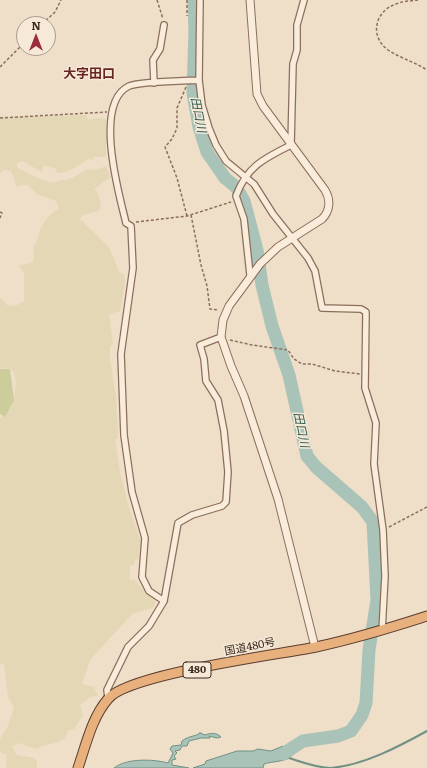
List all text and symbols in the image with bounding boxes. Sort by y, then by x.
north arrow [16,16,56,56]
text: N [31,17,41,33]
district label: 大字田口 [63,66,115,82]
water label: 田口川 [187,96,209,134]
water label: 田口川 [290,411,312,449]
street label: 国道480号 [223,636,277,658]
road number: 480 [183,662,211,678]

